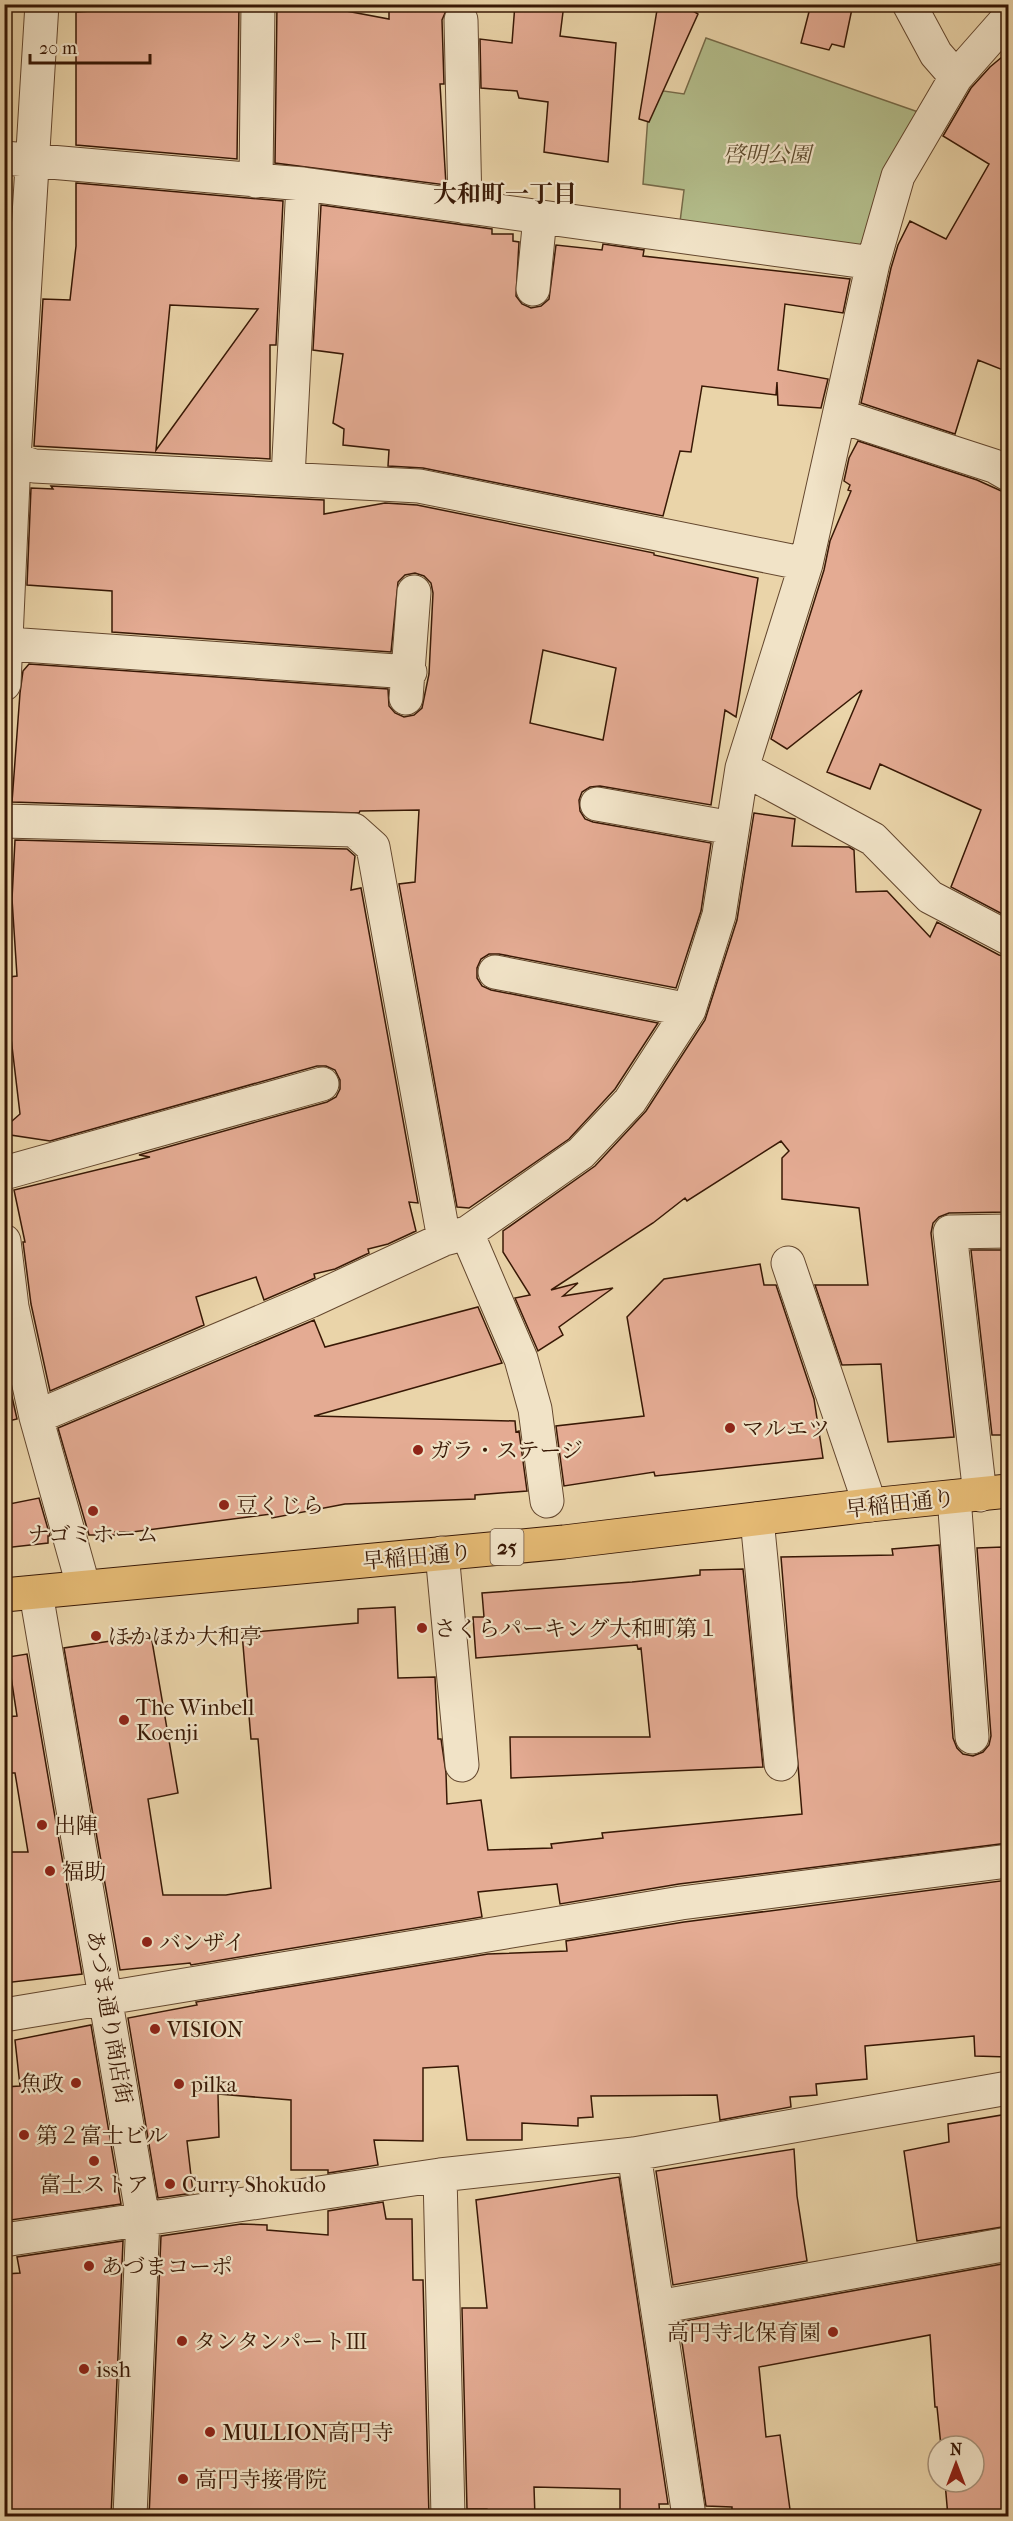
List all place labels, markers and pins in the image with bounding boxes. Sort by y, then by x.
place label: マルエツ [742,1416,830,1442]
marker: マルエツ [723,1421,737,1435]
place label: ガラ・ステージ [430,1438,583,1464]
marker: ガラ・ステージ [411,1443,425,1457]
place label: 豆くじら [236,1493,324,1519]
marker: 豆くじら [217,1498,231,1512]
marker: ナゴミホーム [86,1504,100,1518]
place label: ナゴミホーム [27,1522,159,1548]
place label: さくらパーキング大和町第１ [434,1616,719,1642]
marker: さくらパーキング大和町第１ [415,1621,429,1635]
place label: ほかほか大和亭 [108,1624,262,1650]
marker: ほかほか大和亭 [89,1629,103,1643]
place label: The Winbell Koenji [136,1695,254,1746]
marker: The Winbell Koenji [117,1713,131,1727]
place label: 出陣 [54,1813,98,1839]
marker: 出陣 [35,1818,49,1832]
place label: 福助 [62,1859,106,1885]
marker: 福助 [43,1864,57,1878]
place label: バンザイ [159,1930,245,1956]
marker: バンザイ [140,1935,154,1949]
place label: VISION [166,2017,244,2043]
marker: VISION [148,2022,162,2036]
place label: 魚政 [20,2071,64,2097]
place label: pilka [190,2072,238,2098]
marker: 魚政 [69,2076,83,2090]
marker: pilka [172,2077,186,2091]
place label: 第２富士ビル [36,2123,168,2149]
marker: 第２富士ビル [17,2128,31,2142]
marker: 富士ストア [87,2154,101,2168]
place label: 富士ストア [39,2172,149,2198]
place label: Curry Shokudo [182,2172,326,2198]
marker: Curry Shokudo [163,2177,177,2191]
place label: あづまコーポ [101,2254,233,2280]
marker: あづまコーポ [82,2259,96,2273]
place label: 高円寺北保育園 [667,2320,821,2346]
marker: 高円寺北保育園 [826,2325,840,2339]
place label: タンタンパートⅢ [194,2329,368,2355]
marker: タンタンパートⅢ [175,2334,189,2348]
place label: issh [96,2357,132,2383]
marker: issh [77,2362,91,2376]
place label: MULLION高円寺 [222,2420,394,2446]
marker: MULLION高円寺 [203,2425,217,2439]
place label: 高円寺接骨院 [195,2467,327,2493]
marker: 高円寺接骨院 [176,2472,190,2486]

